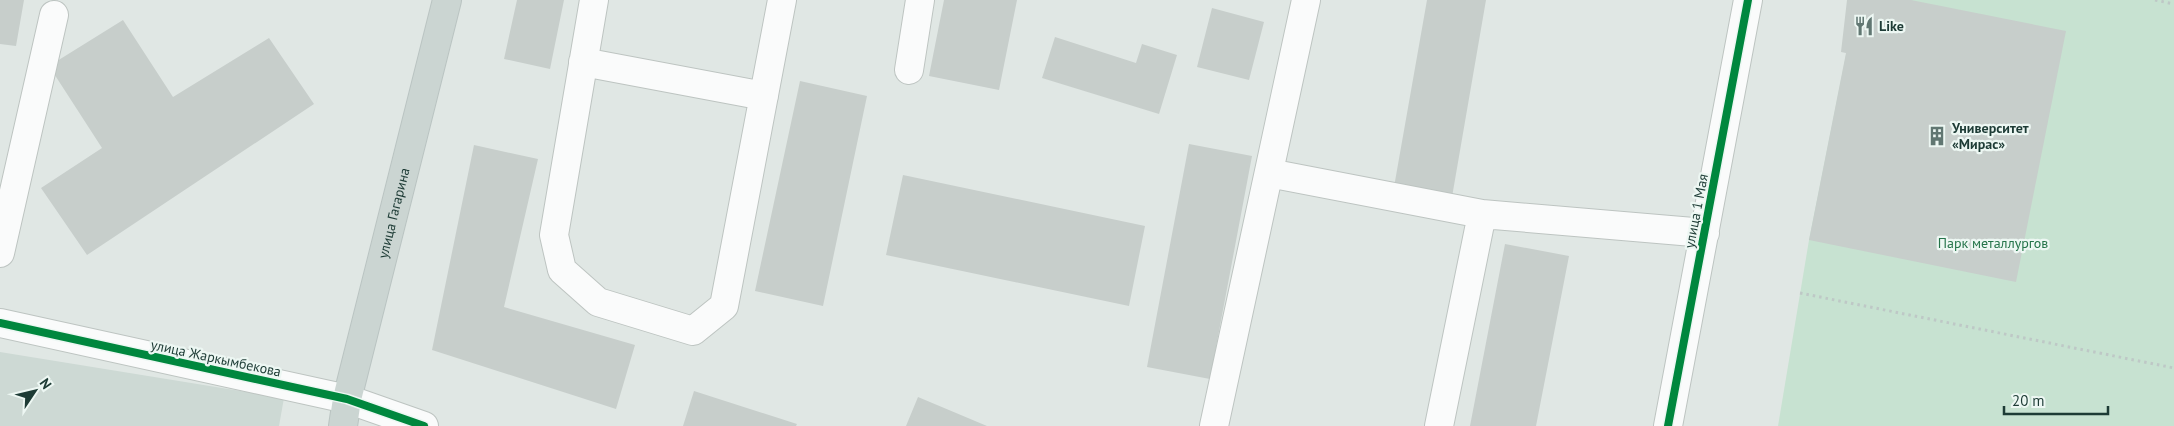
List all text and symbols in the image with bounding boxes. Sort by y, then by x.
restaurant icon: Like [1853,15,1875,37]
place label: Like [1879,17,1904,35]
place label: Университет «Мирас» [1951,119,2029,153]
building icon: Университет «Мирас» [1926,125,1948,147]
street label: улица Гагарина [374,166,414,260]
street label: улица 1 Мая [1680,172,1712,250]
park label: Парк металлургов [1938,234,2048,252]
street label: улица Жаркымбекова [149,335,283,381]
north arrow [10,366,60,416]
text: N [36,375,56,392]
scale bar [2004,384,2108,416]
text: 20 m [2012,391,2045,410]

